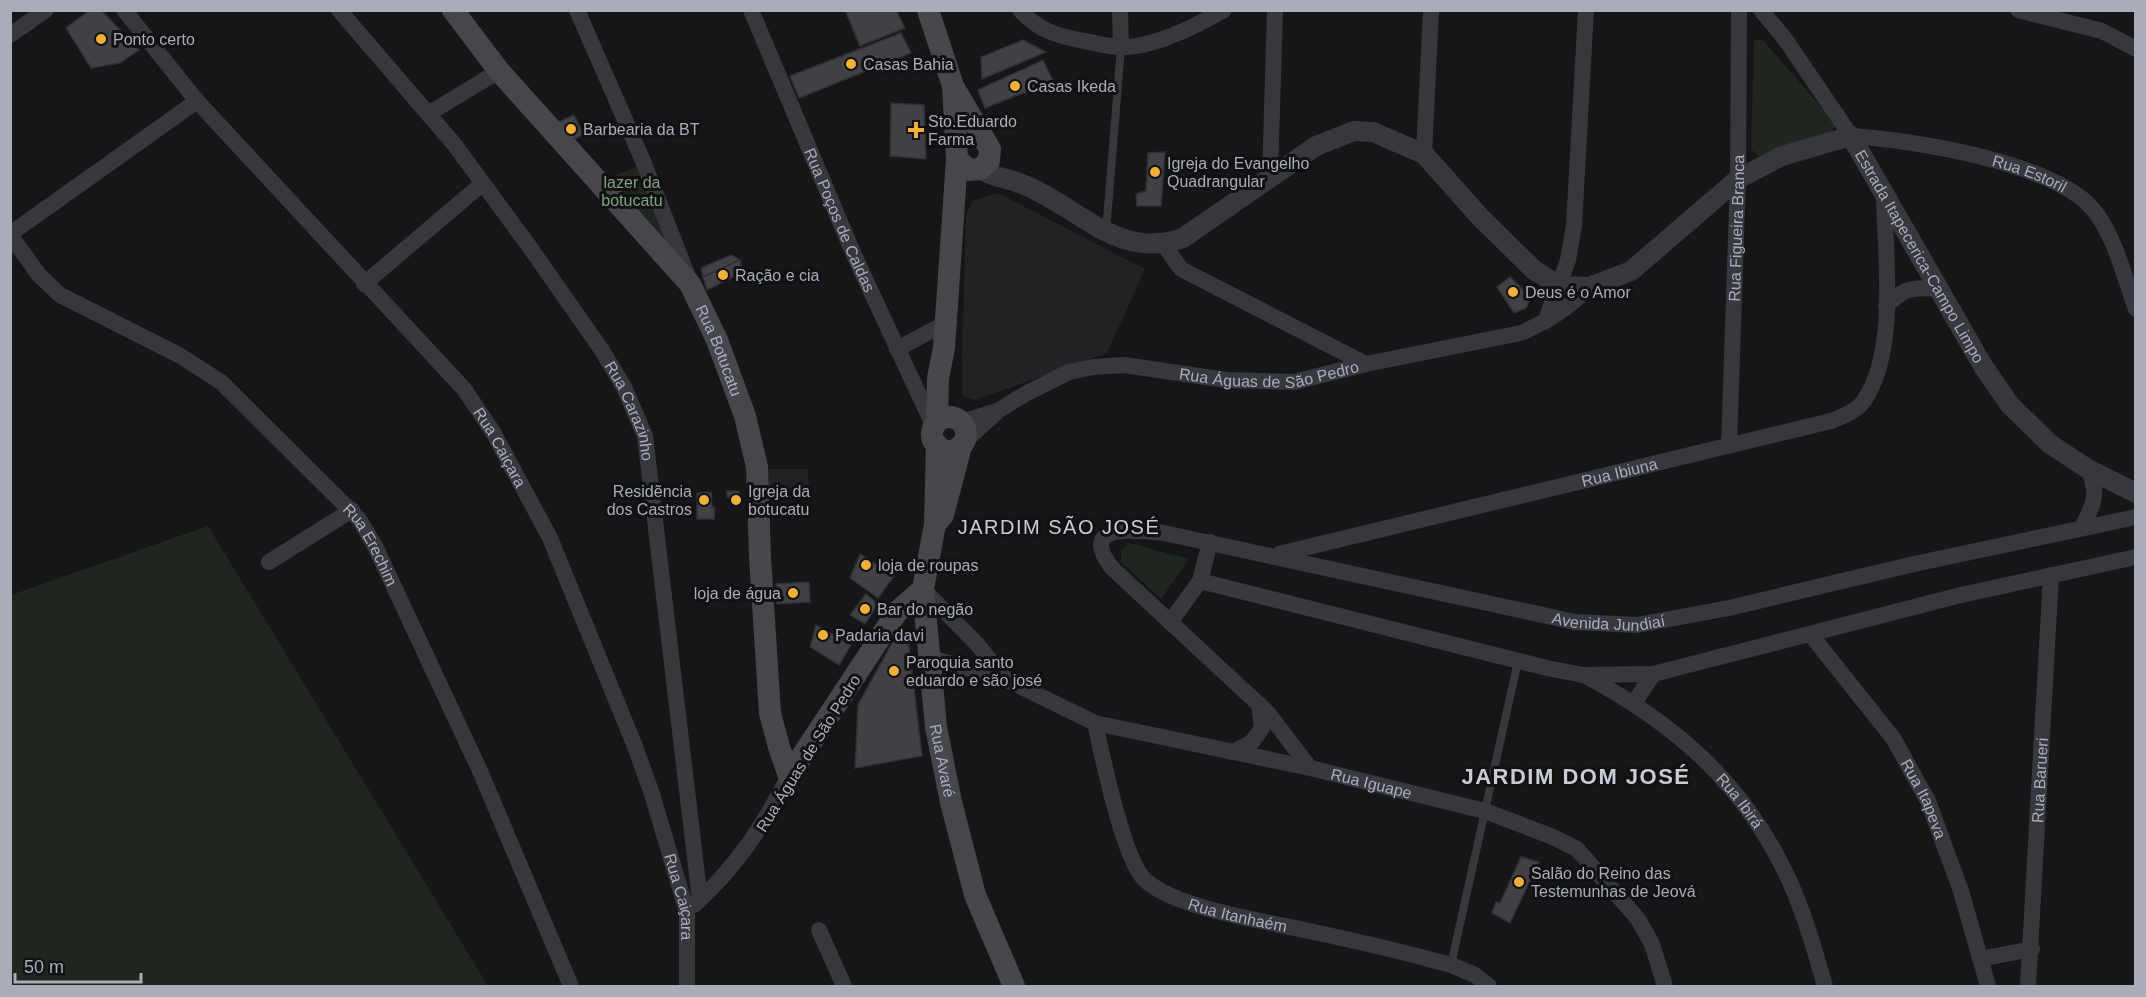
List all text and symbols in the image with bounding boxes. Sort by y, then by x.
place label: Ponto certo [113,31,195,48]
marker: Ponto certo [94,32,108,46]
place label: Casas Bahia [863,56,954,73]
marker: Casas Bahia [844,57,858,71]
place label: Casas Ikeda [1027,78,1116,95]
marker: Casas Ikeda [1008,79,1022,93]
place label: Sto.Eduardo Farma [928,113,1017,148]
place label: Barbearia da BT [583,121,700,138]
marker: Barbearia da BT [564,122,578,136]
marker: Sto.Eduardo Farma [909,123,923,137]
street label: Rua Poços de Caldas [801,146,878,295]
street label: Estrada Itapecerica-Campo Limpo [1852,147,1987,366]
street label: Rua Estoril [1990,152,2070,196]
place label: Igreja do Evangelho Quadrangular [1167,155,1309,190]
street label: Rua Figueira Branca [1726,155,1747,302]
marker: Igreja do Evangelho Quadrangular [1148,165,1162,179]
park label: lazer da botucatu [601,174,663,209]
place label: Ração e cia [735,267,820,284]
marker: Ração e cia [716,268,730,282]
place label: Deus é o Amor [1525,284,1632,301]
marker: Deus é o Amor [1506,285,1520,299]
street label: Rua Botucatu [692,302,745,398]
street label: Rua Carazinho [601,358,656,462]
street label: Rua Águas de São Pedro [1178,358,1361,391]
street label: Rua Caiçara [470,405,529,490]
street label: Rua Ibiuna [1580,455,1659,490]
place label: Residẽncia dos Castros [607,483,692,518]
place label: Igreja da botucatu [748,483,810,518]
marker: Residẽncia dos Castros [697,493,711,507]
marker: Igreja da botucatu [729,493,743,507]
street label: Rua Erechim [340,500,400,589]
district label: JARDIM SÃO JOSÉ [958,515,1160,538]
place label: loja de roupas [878,557,979,574]
marker: loja de roupas [859,558,873,572]
place label: loja de água [694,585,781,602]
marker: loja de água [786,586,800,600]
place label: Bar do negão [877,601,973,618]
marker: Bar do negão [858,602,872,616]
street label: Avenida Jundiaí [1550,609,1667,634]
place label: Padaria davi [835,627,924,644]
marker: Padaria davi [816,628,830,642]
place label: Paroquia santo eduardo e são josé [906,654,1042,689]
marker: Paroquia santo eduardo e são josé [887,664,901,678]
street label: Rua Águas de São Pedro [752,671,864,835]
street label: Rua Avaré [927,723,958,799]
street label: Rua Barueri [2029,737,2051,823]
street label: Rua Itapeva [1897,756,1949,841]
district label: JARDIM DOM JOSÉ [1461,764,1691,789]
street label: Rua Iguape [1329,765,1414,802]
street label: Rua Ibirá [1713,770,1766,832]
street label: Rua Caiçara [661,851,695,940]
place label: Salão do Reino das Testemunhas de Jeová [1531,865,1696,900]
marker: Salão do Reino das Testemunhas de Jeová [1512,875,1526,889]
street label: Rua Itanhaém [1186,895,1289,935]
scale bar [15,946,141,984]
text: 50 m [24,957,64,977]

